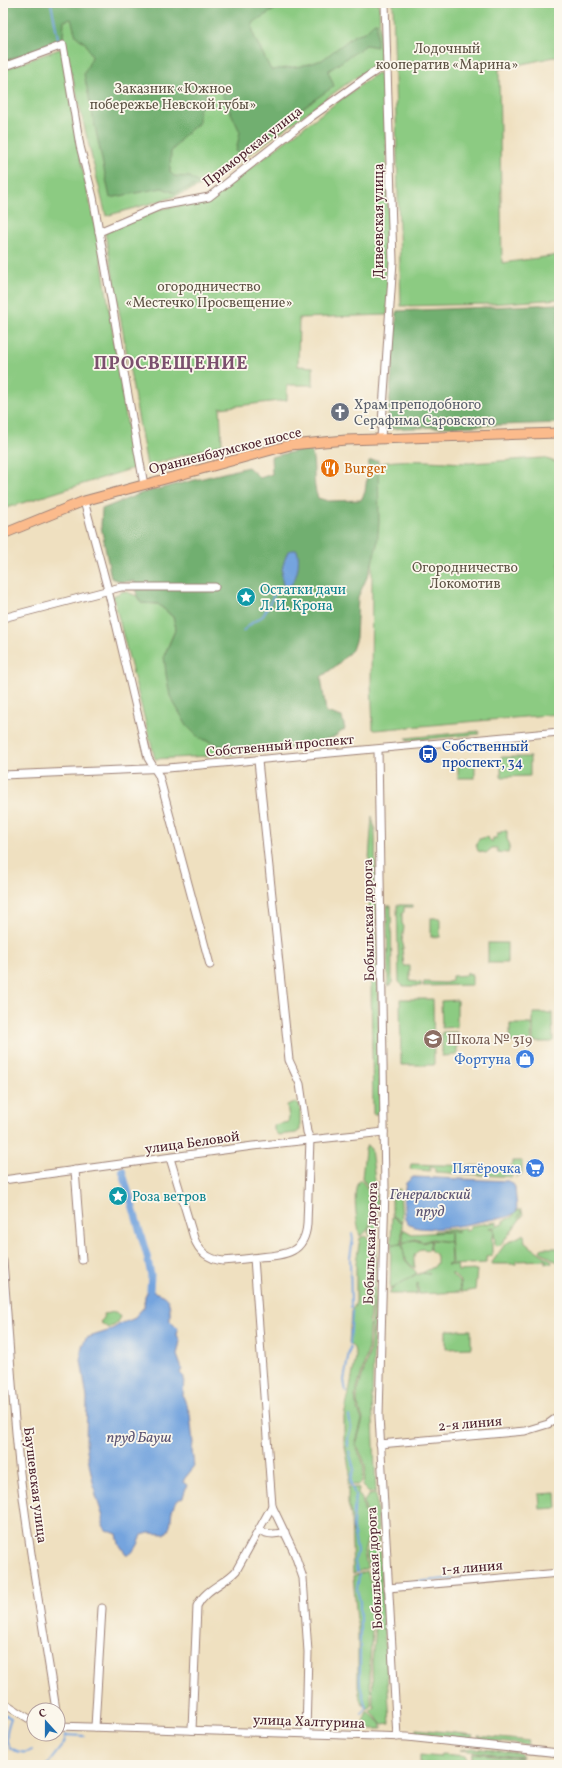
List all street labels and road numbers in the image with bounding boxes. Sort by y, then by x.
street label: Приморская улица [199,102,307,192]
street label: Дивеевская улица [370,163,389,279]
street label: Ораниенбаумское шоссе [147,423,304,480]
street label: Собственный проспект [205,731,355,762]
street label: Бобыльская дорога [359,859,380,981]
street label: улица Беловой [144,1127,241,1160]
street label: Бобыльская дорога [360,1181,383,1305]
street label: 2-я линия [437,1412,503,1437]
street label: Баушевская улица [18,1426,51,1545]
street label: Бобыльская дорога [363,1506,388,1630]
street label: 1-я линия [441,1556,504,1581]
street label: улица Халтурина [253,1711,365,1734]

